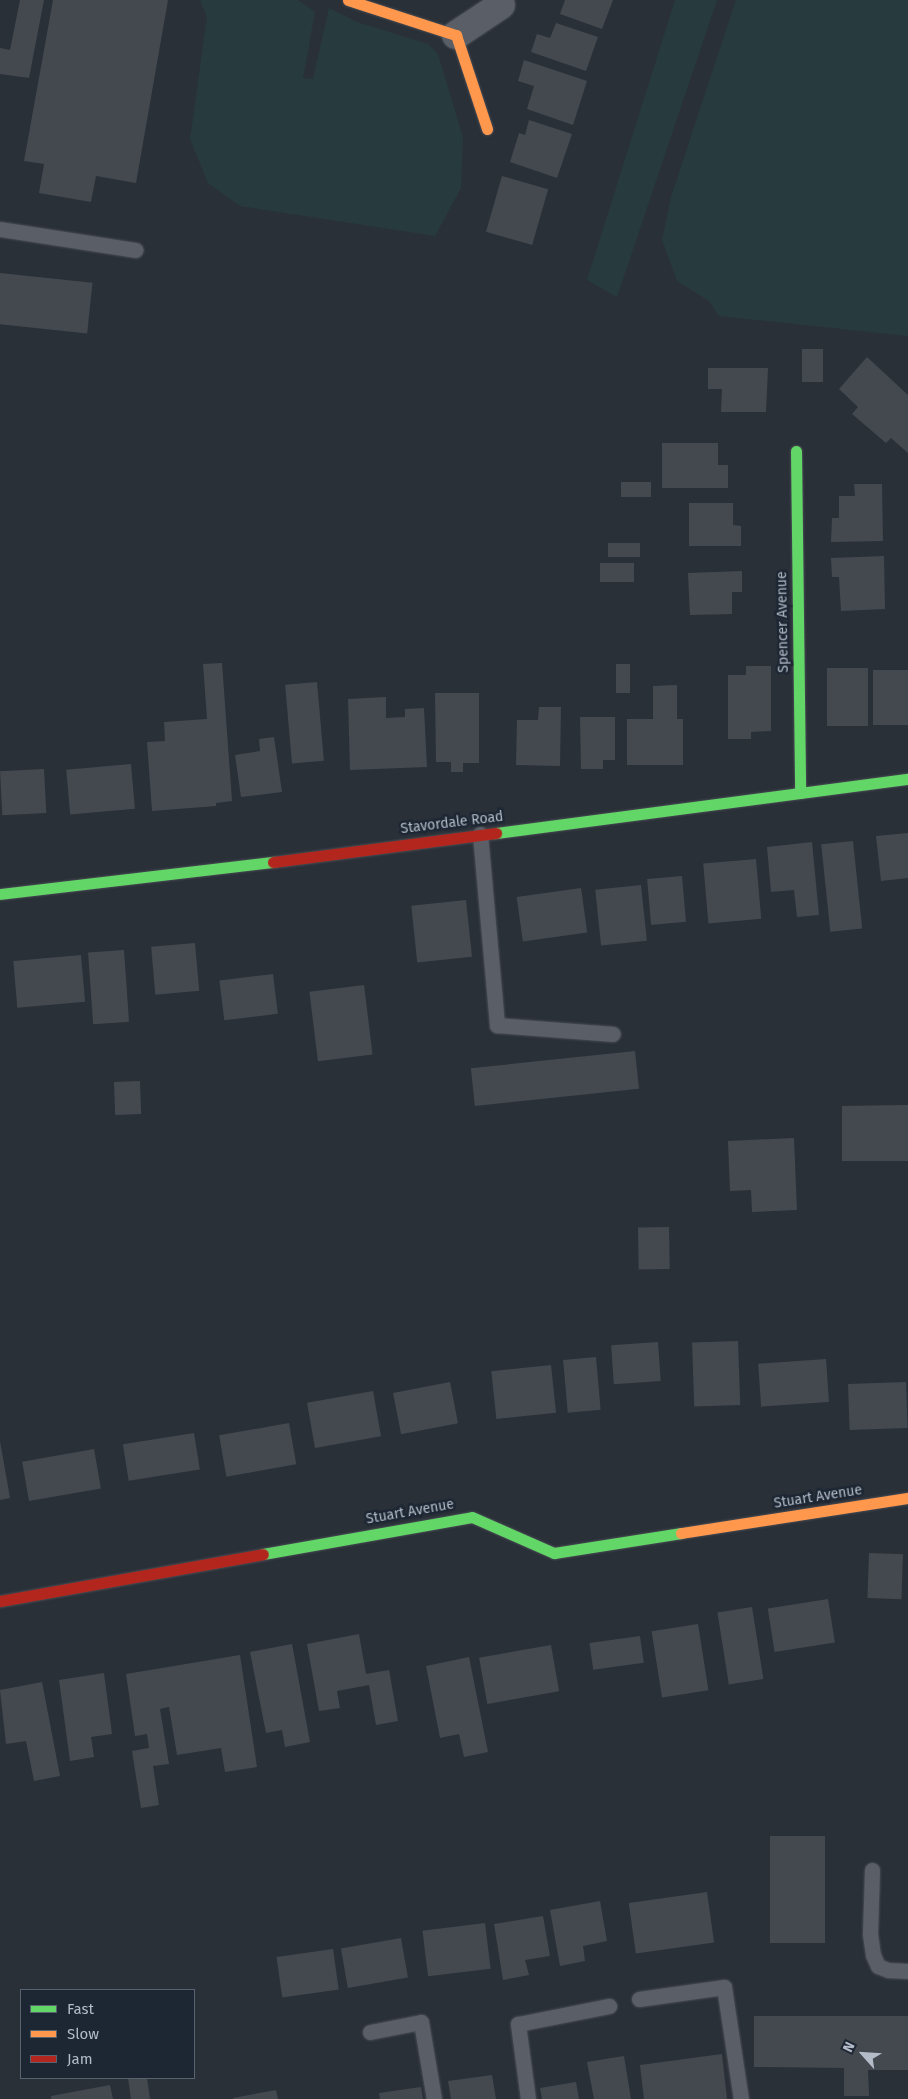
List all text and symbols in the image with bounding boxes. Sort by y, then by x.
street label: Spencer Avenue [774,571,792,673]
street label: Stavordale Road [400,808,504,838]
street label: Stuart Avenue [773,1482,863,1512]
street label: Stuart Avenue [365,1496,455,1528]
legend [20,1989,195,2079]
text: Fast [67,2000,94,2018]
text: Slow [67,2025,99,2043]
north arrow [838,2029,888,2079]
text: N [839,2039,859,2055]
text: Jam [67,2050,93,2068]

